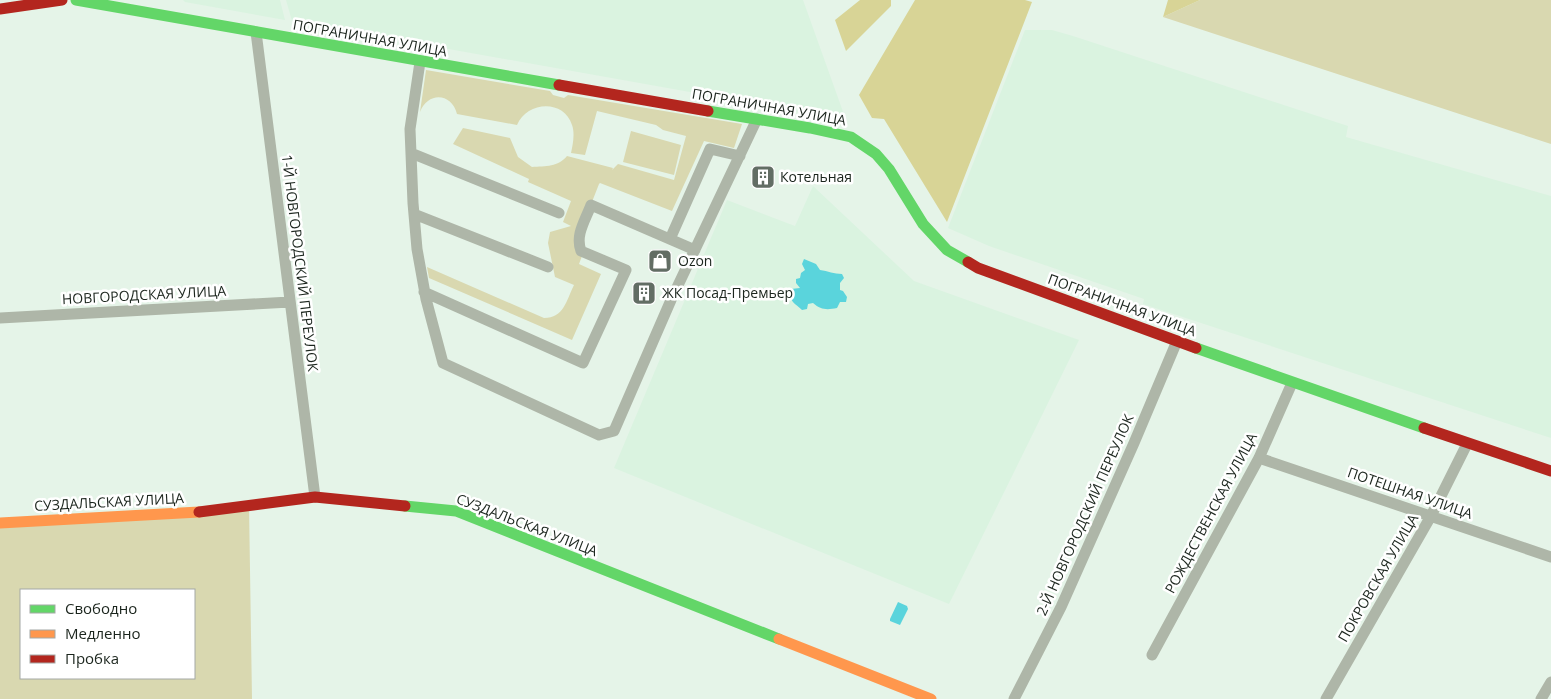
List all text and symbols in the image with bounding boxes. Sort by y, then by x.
street label: ПОГРАНИЧНАЯ УЛИЦА [291,15,449,60]
street label: ПОГРАНИЧНАЯ УЛИЦА [690,84,848,129]
street label: 1-Й НОВГОРОДСКИЙ ПЕРЕУЛОК [278,153,323,373]
building icon: Котельная [750,164,776,190]
place label: Котельная [780,167,852,186]
shop icon: Ozon [647,248,673,274]
place label: Ozon [678,251,712,270]
street label: ПОГРАНИЧНАЯ УЛИЦА [1045,269,1199,340]
building icon: ЖК Посад-Премьер [631,280,657,306]
street label: НОВГОРОДСКАЯ УЛИЦА [61,281,227,308]
place label: ЖК Посад-Премьер [662,283,793,302]
street label: 2-Й НОВГОРОДСКИЙ ПЕРЕУЛОК [1031,411,1138,618]
street label: РОЖДЕСТВЕНСКАЯ УЛИЦА [1160,429,1261,596]
street label: ПОТЕШНАЯ УЛИЦА [1345,462,1475,523]
street label: СУЗДАЛЬСКАЯ УЛИЦА [34,488,184,515]
street label: СУЗДАЛЬСКАЯ УЛИЦА [454,489,601,560]
street label: ПОКРОВСКАЯ УЛИЦА [1333,510,1422,645]
legend [20,589,195,679]
text: Свободно [65,598,137,618]
text: Медленно [65,623,141,643]
text: Пробка [65,648,119,668]

